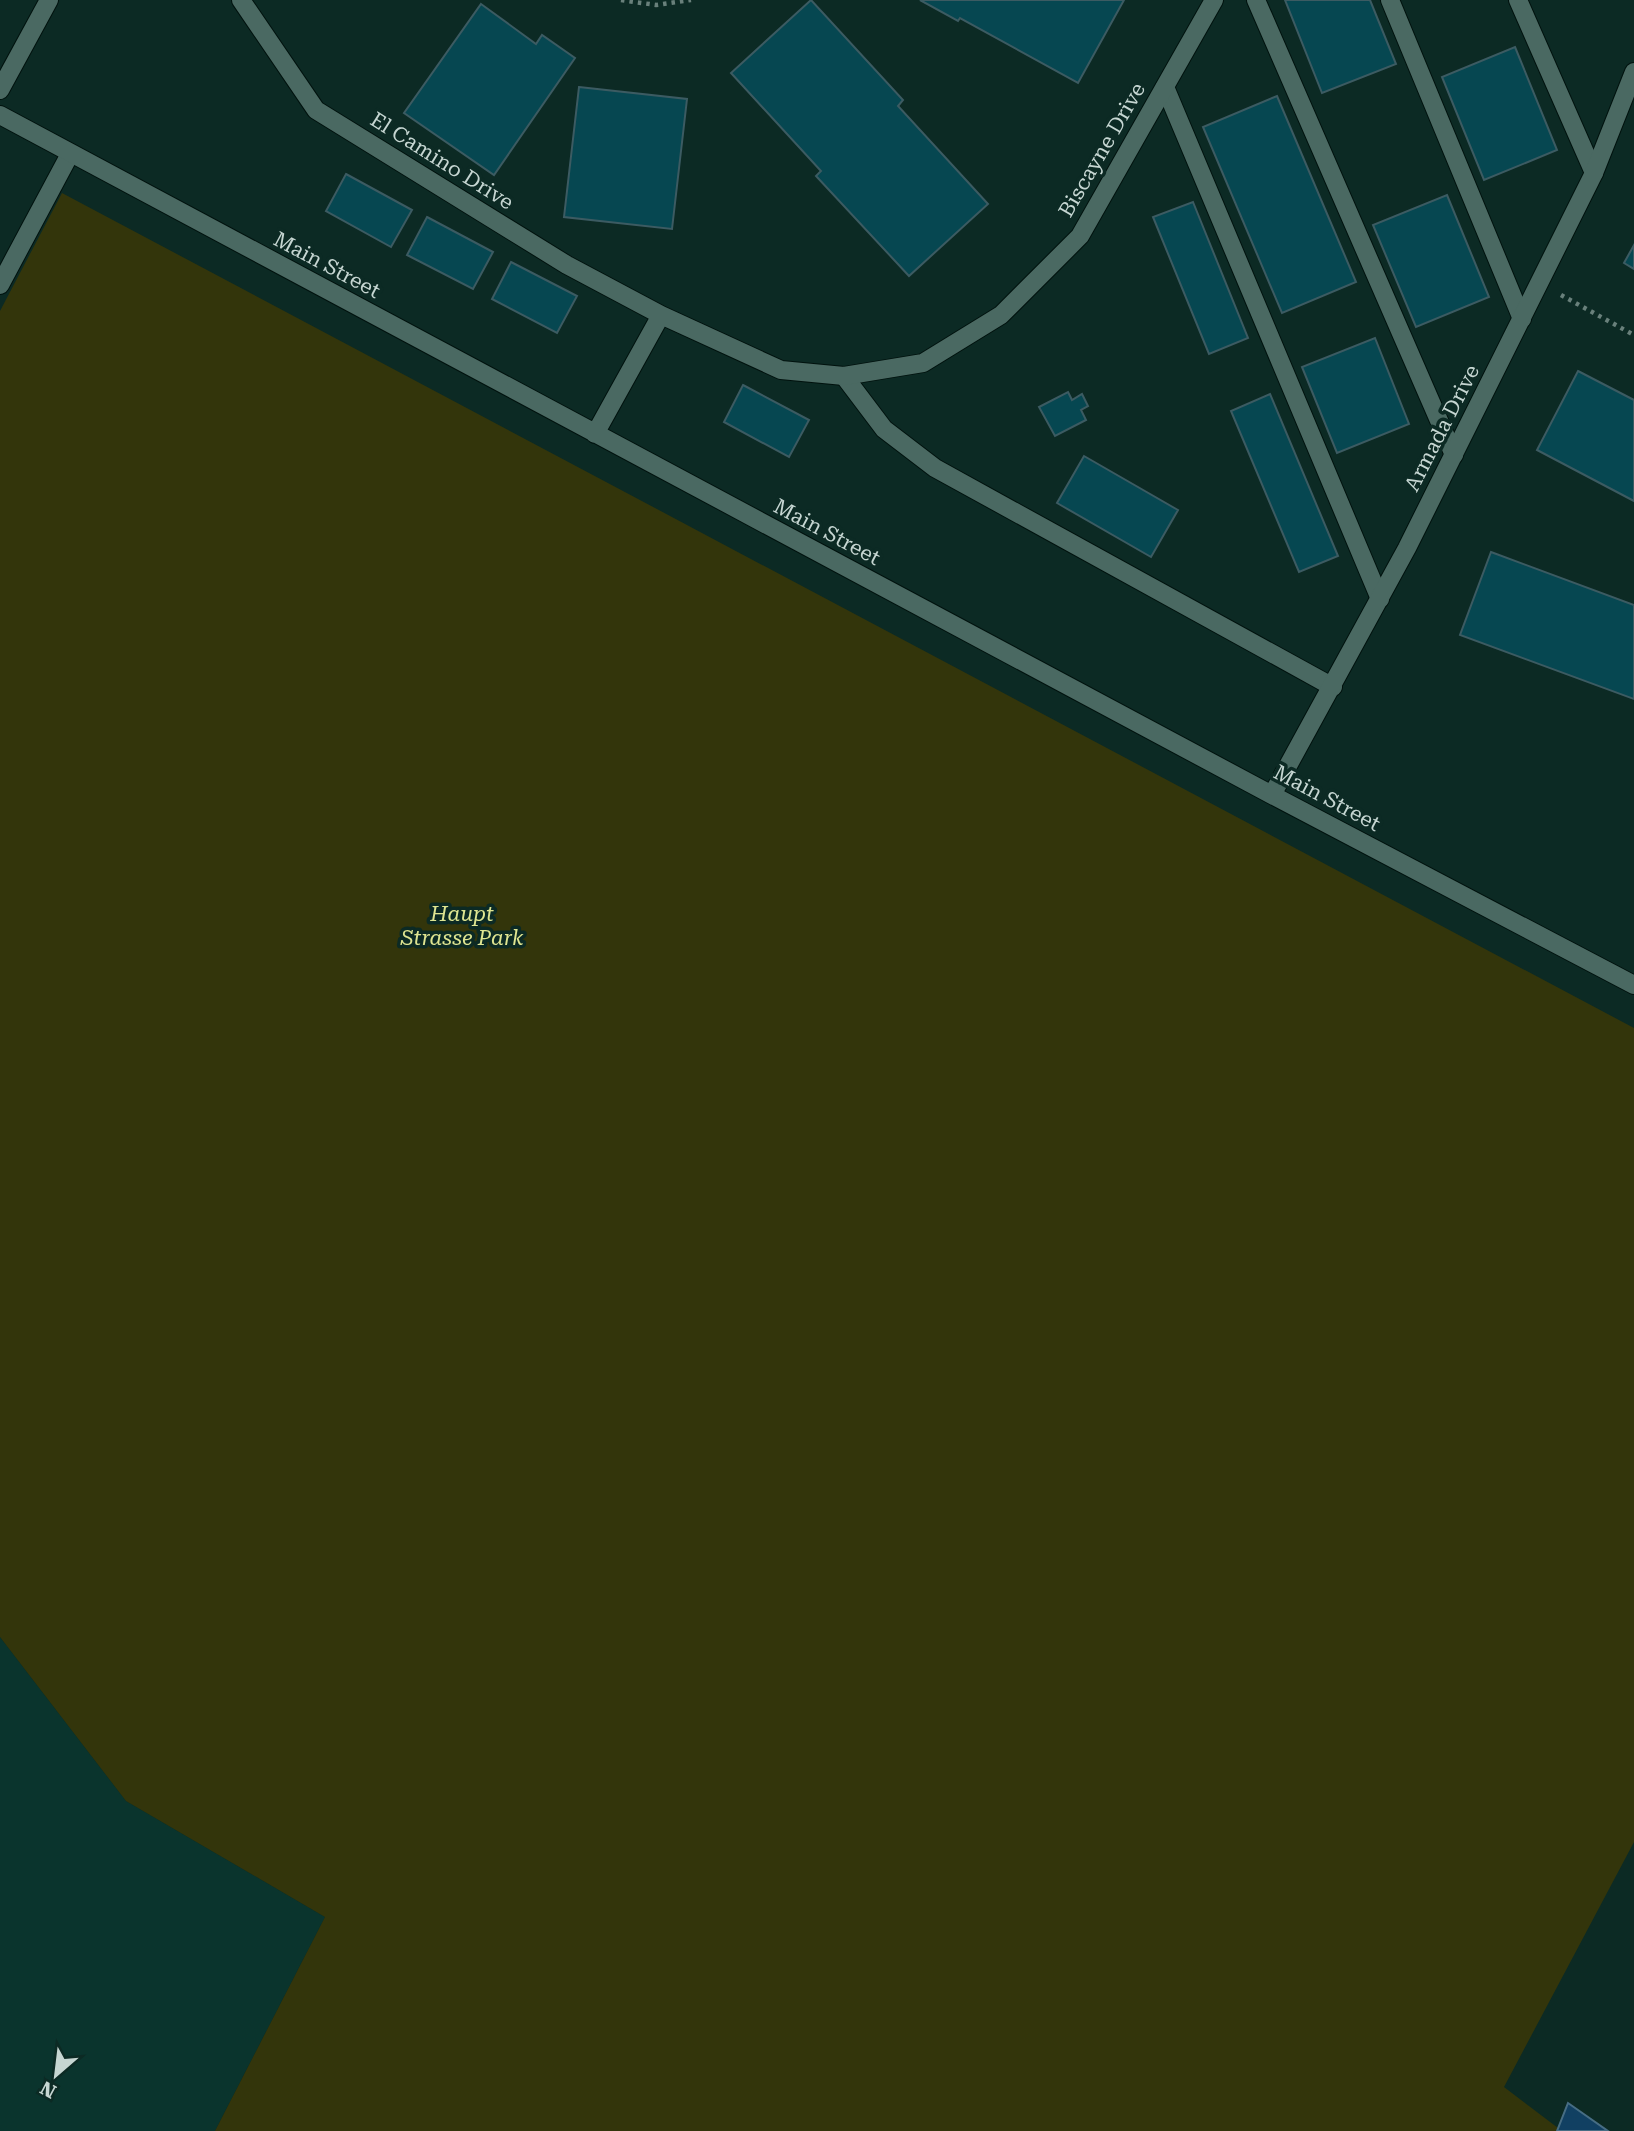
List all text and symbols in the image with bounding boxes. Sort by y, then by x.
street label: Biscayne Drive [1054,79,1150,221]
street label: El Camino Drive [366,107,518,215]
street label: Main Street [270,227,384,303]
street label: Armada Drive [1400,361,1484,495]
street label: Main Street [770,494,884,570]
street label: Main Street [1270,760,1384,836]
park label: Haupt Strasse Park [400,902,524,950]
north arrow [21,2040,91,2110]
text: N [36,2076,60,2103]

